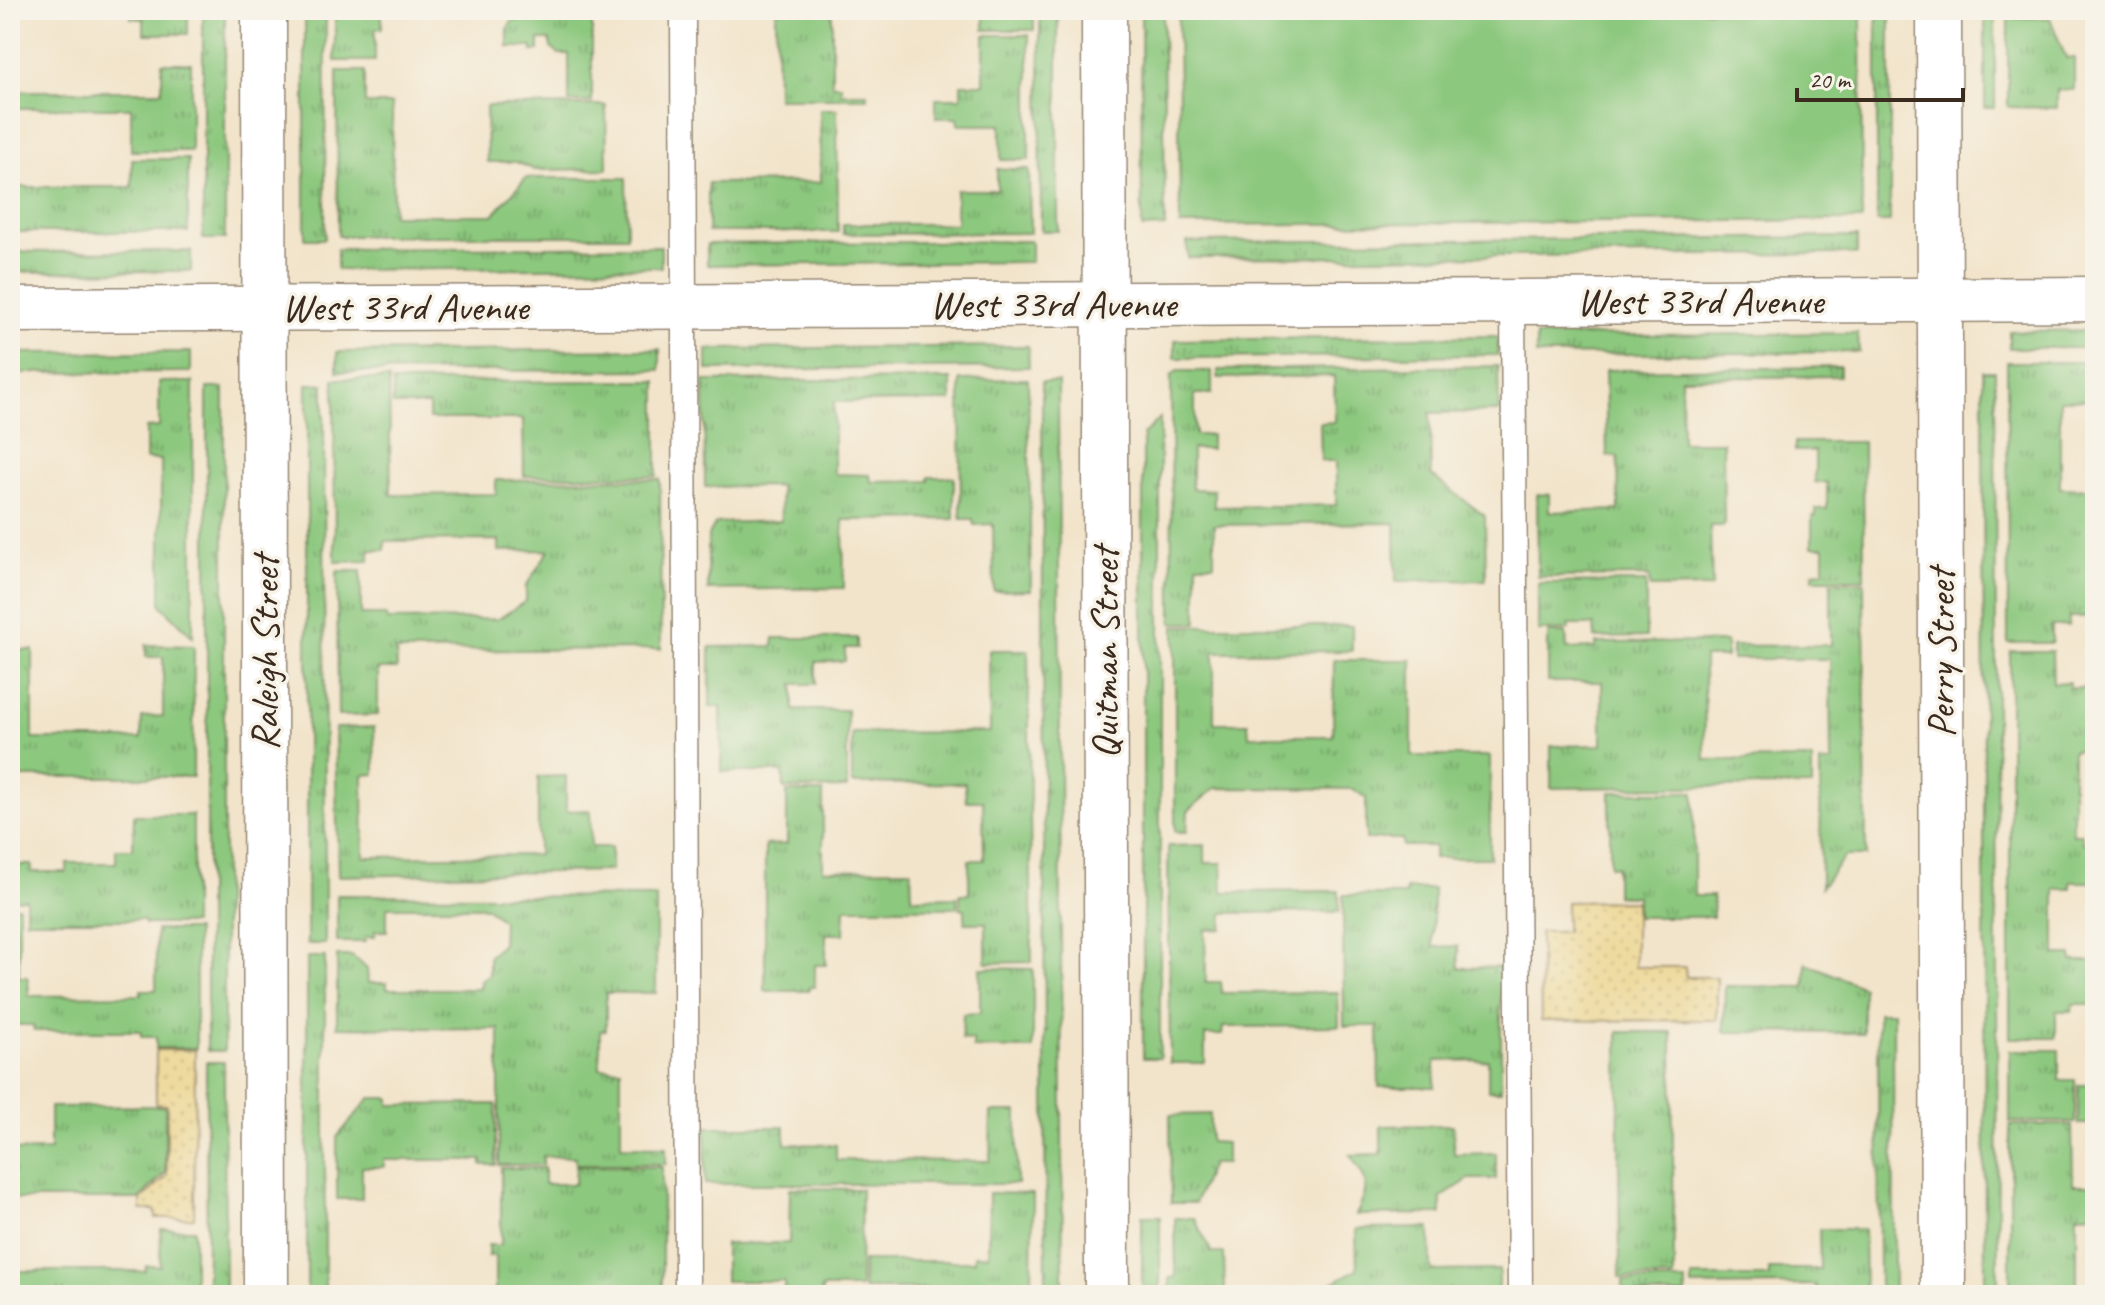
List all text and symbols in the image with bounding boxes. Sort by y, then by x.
scale bar [1797,52,1963,102]
text: 20 m [1809,65,1852,95]
street label: West 33rd Avenue [1577,276,1826,326]
street label: West 33rd Avenue [930,279,1179,329]
street label: West 33rd Avenue [282,282,531,332]
street label: Quitman Street [1080,542,1130,759]
street label: Raleigh Street [240,550,290,750]
street label: Perry Street [1916,563,1966,738]

